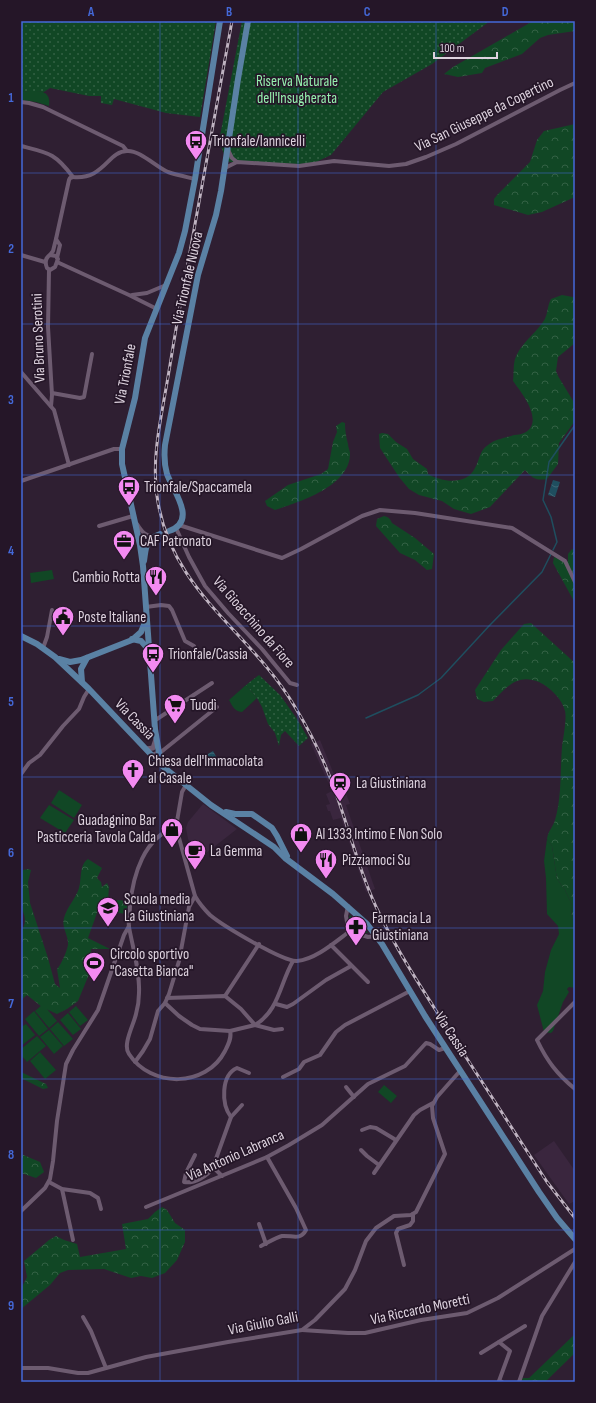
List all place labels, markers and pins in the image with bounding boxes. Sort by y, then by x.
bus stop icon: Trionfale/Iannicelli [183,128,209,161]
place label: Trionfale/Iannicelli [212,132,305,151]
bus stop icon: Trionfale/Spaccamela [116,474,142,507]
place label: Trionfale/Spaccamela [144,478,252,497]
office icon: CAF Patronato [111,528,137,561]
place label: CAF Patronato [140,532,212,551]
restaurant icon: Cambio Rotta [143,564,169,597]
place label: Cambio Rotta [72,568,140,587]
public building icon: Poste Italiane [50,604,76,637]
place label: Poste Italiane [78,608,146,627]
bus stop icon: Trionfale/Cassia [140,641,166,674]
place label: Trionfale/Cassia [168,645,248,664]
supermarket icon: Tuodì [162,692,188,725]
place label: Tuodì [190,696,217,715]
place label: Chiesa dell'Immacolata al Casale [148,752,264,788]
church icon: Chiesa dell'Immacolata al Casale [120,757,146,790]
station icon: La Giustiniana [327,770,353,803]
place label: La Giustiniana [356,774,426,793]
place label: Guadagnino Bar Pasticceria Tavola Calda [37,811,157,847]
shop icon: Guadagnino Bar Pasticceria Tavola Calda [159,816,185,849]
shop icon: Al 1333 Intimo E Non Solo [288,821,314,854]
place label: Al 1333 Intimo E Non Solo [315,825,442,844]
cafe icon: La Gemma [182,838,208,871]
place label: La Gemma [210,842,263,861]
restaurant icon: Pizziamoci Su [313,847,339,880]
place label: Pizziamoci Su [342,851,410,870]
place label: Scuola media La Giustiniana [124,890,194,926]
school or university icon: Scuola media La Giustiniana [95,895,121,928]
place label: Farmacia La Giustiniana [372,909,431,945]
pharmacy icon: Farmacia La Giustiniana [343,914,369,947]
place label: Circolo sportivo "Casetta Bianca" [110,945,193,981]
sports icon: Circolo sportivo "Casetta Bianca" [81,950,107,983]

